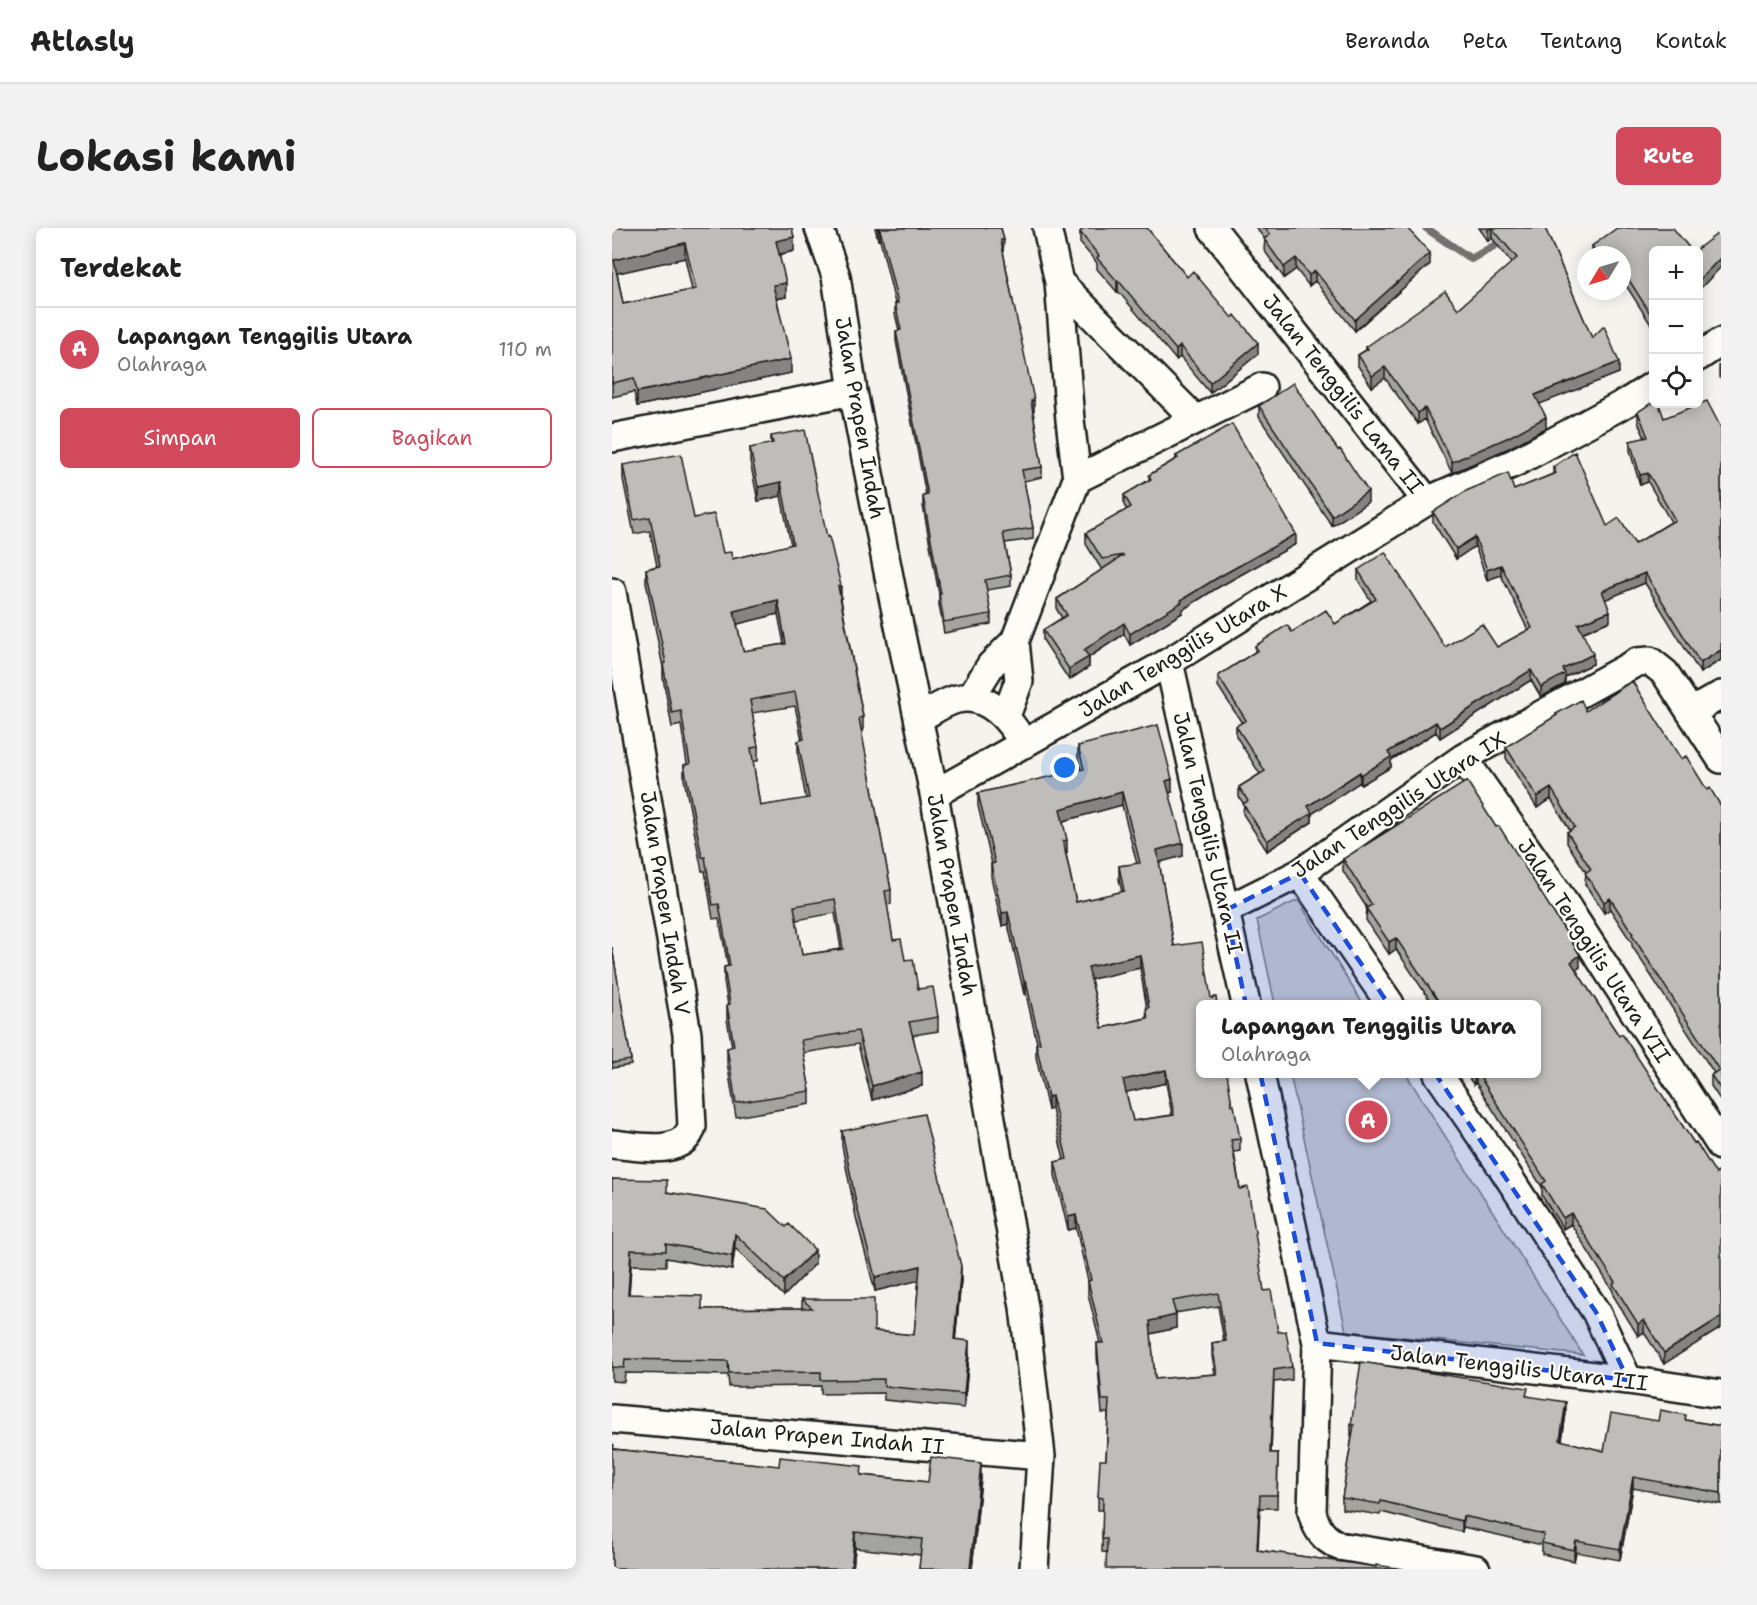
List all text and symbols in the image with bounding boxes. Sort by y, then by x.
text: Atlasly [30,22,135,60]
text: Beranda [1345,27,1430,55]
text: Peta [1463,27,1507,55]
text: Tentang [1540,27,1622,55]
text: Kontak [1655,27,1727,55]
button: Rute [1616,127,1721,185]
text: Lokasi kami [36,128,297,184]
north arrow [1577,246,1631,300]
map controls [1649,246,1703,408]
button: + [1649,246,1703,300]
text: Terdekat [60,250,182,285]
street label: Jalan Tenggilis Lama II [1256,288,1430,500]
button: − [1649,300,1703,354]
street label: Jalan Prapen Indah [828,315,892,521]
text: Lapangan Tenggilis Utara [117,322,412,351]
text: A [72,336,87,362]
text: 110 m [498,336,552,362]
text: Olahraga [117,351,207,377]
button: locate [1649,354,1703,408]
button: Simpan [60,408,300,468]
button: Bagikan [312,408,552,468]
street label: Jalan Tenggilis Utara X [1074,578,1292,724]
street label: Jalan Tenggilis Utara II [1167,709,1249,957]
street label: Jalan Tenggilis Utara IX [1287,725,1511,885]
your location [1050,753,1079,782]
street label: Jalan Prapen Indah V [633,789,697,1017]
street label: Jalan Prapen Indah [920,792,984,998]
street label: Jalan Tenggilis Utara VII [1511,834,1677,1068]
popup [1196,1000,1541,1078]
text: Lapangan Tenggilis Utara [1221,1012,1516,1041]
text: Olahraga [1221,1041,1311,1067]
pin: A [1348,1098,1388,1142]
street label: Jalan Tenggilis Utara III [1389,1338,1649,1398]
street label: Jalan Prapen Indah II [708,1413,946,1461]

